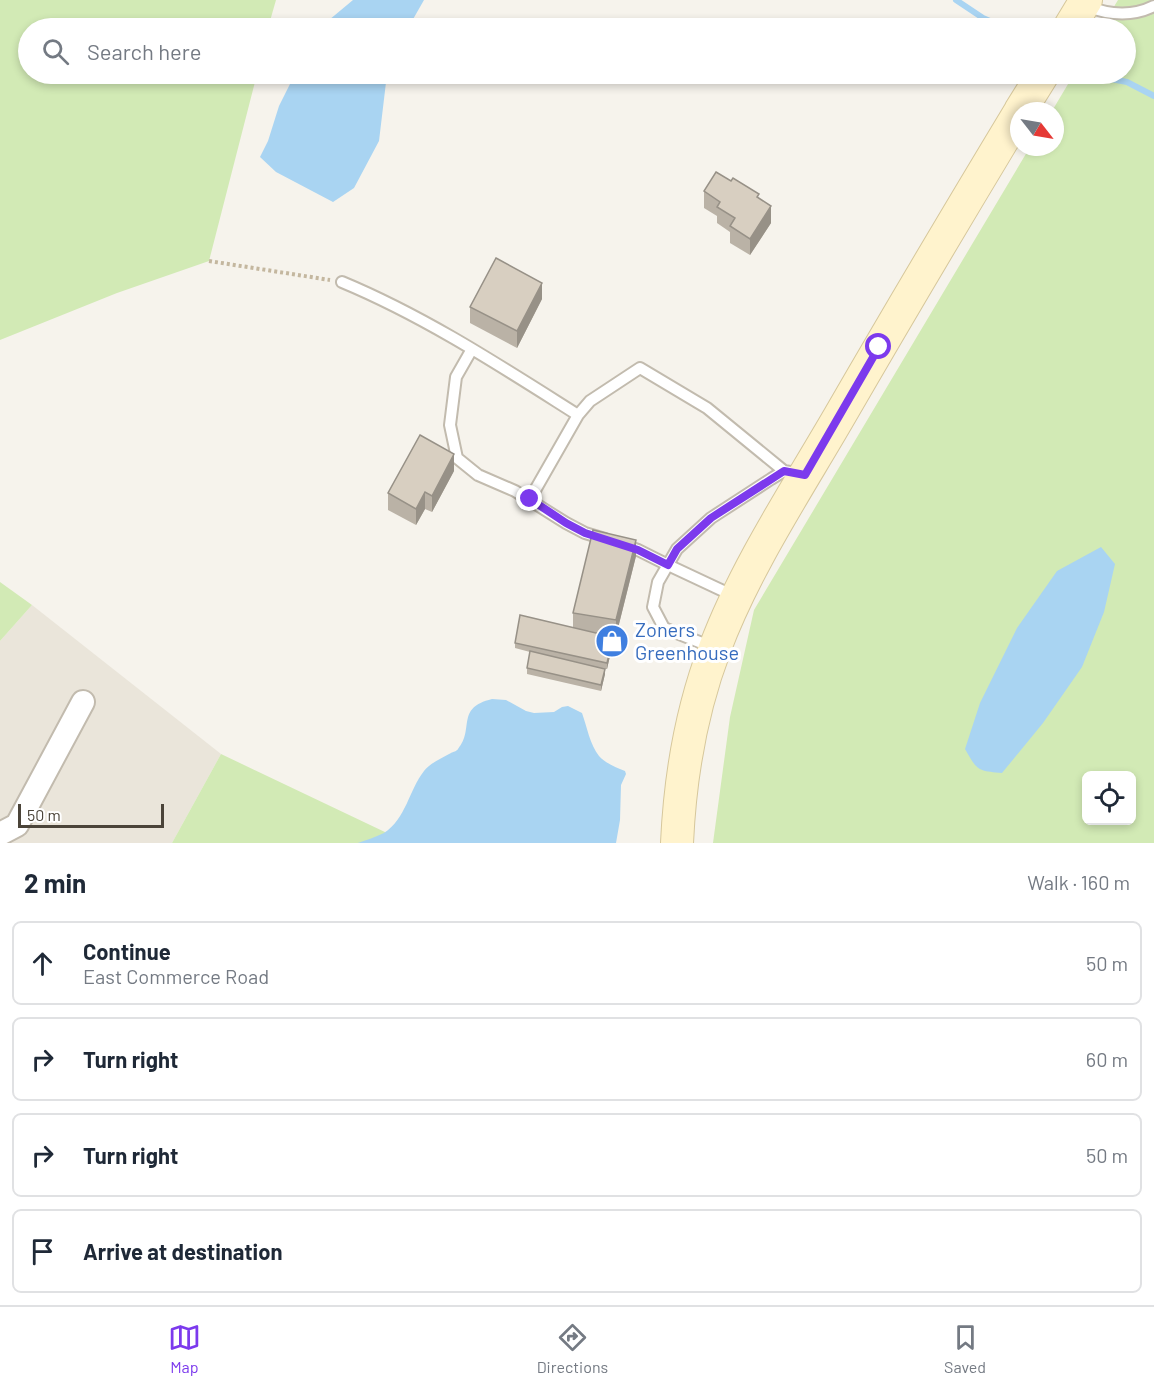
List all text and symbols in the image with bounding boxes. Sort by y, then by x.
search box [18,18,1136,84]
icon: search [39,35,72,68]
text: Search here [87,38,201,64]
north arrow [1010,102,1064,156]
route start [865,333,891,359]
route end [516,485,542,511]
place label: Zoners Greenhouse [635,617,739,664]
shop icon: Zoners Greenhouse [594,623,630,659]
map controls [1082,771,1136,825]
button: locate [1082,771,1136,825]
scale bar [18,801,164,828]
text: 50 m [27,805,61,824]
text: 2 min [24,867,86,898]
text: Walk · 160 m [1027,870,1130,894]
text: Continue [83,938,171,964]
icon: ahead [26,947,59,980]
text: 50 m [1086,951,1128,975]
text: East Commerce Road [83,964,269,988]
icon: right [26,1043,59,1076]
text: Turn right [83,1046,178,1072]
text: 60 m [1086,1047,1128,1071]
icon: right [26,1139,59,1172]
text: Turn right [83,1142,178,1168]
text: 50 m [1086,1143,1128,1167]
icon: arrive [26,1235,59,1268]
text: Arrive at destination [83,1238,282,1264]
tab: Map [168,1321,201,1376]
tab: Directions [537,1321,608,1376]
tab: Saved [944,1321,986,1376]

